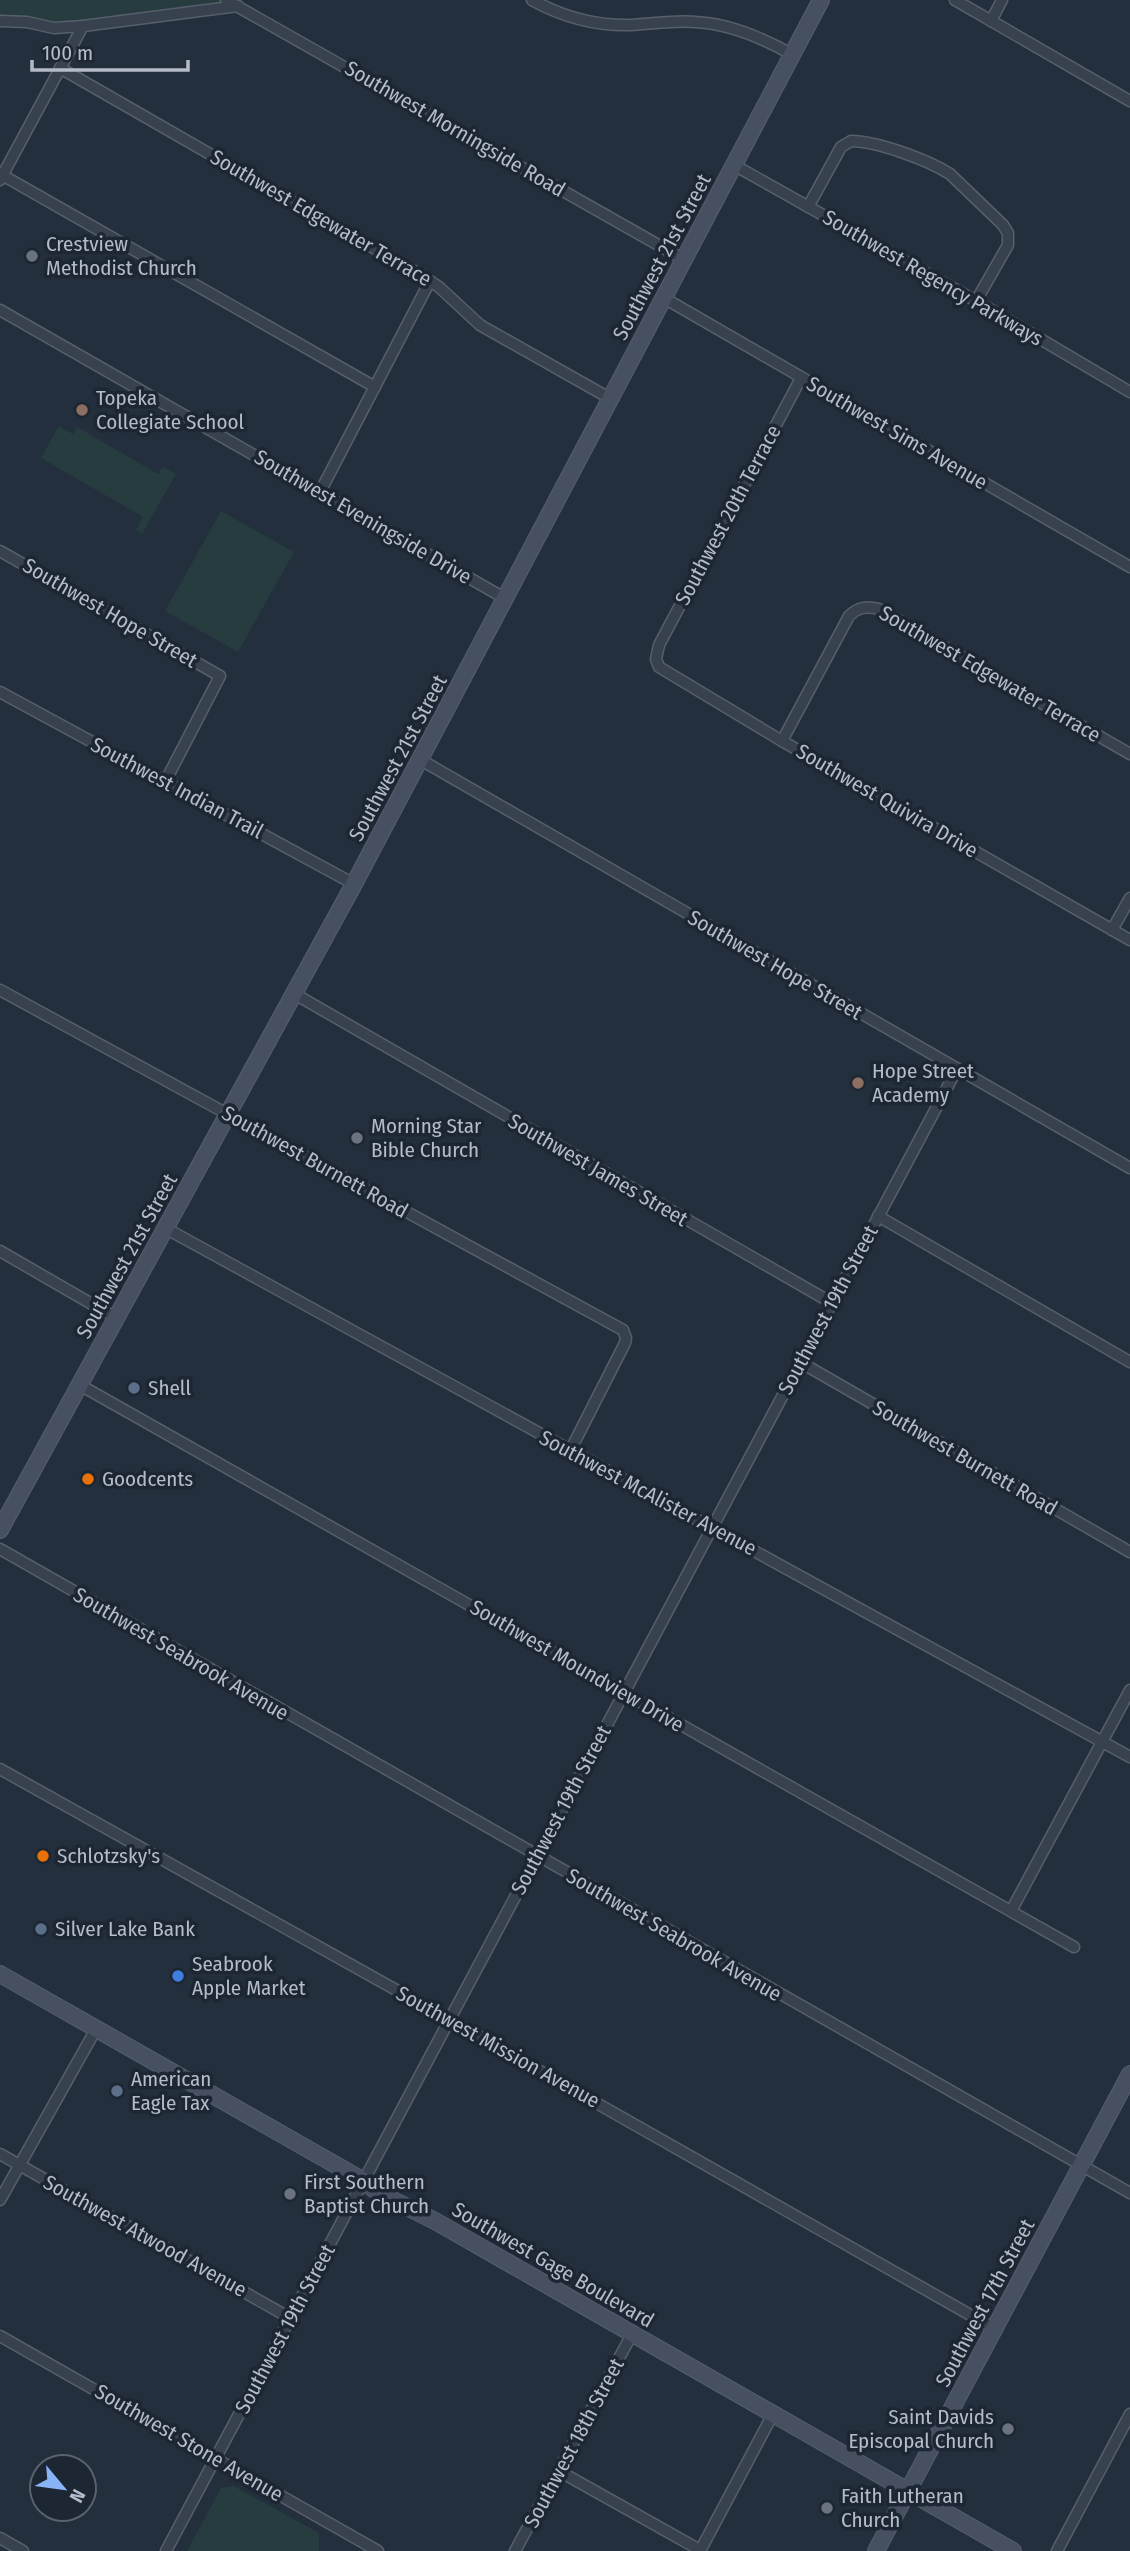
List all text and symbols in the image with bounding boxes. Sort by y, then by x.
scale bar [32,28,187,72]
text: 100 m [42,40,93,66]
street label: Southwest Morningside Road [340,55,570,203]
street label: Southwest Edgewater Terrace [206,144,436,292]
street label: Southwest 21st Street [607,169,717,345]
street label: Southwest Regency Parkways [818,204,1048,352]
place label: Crestview Methodist Church [46,231,197,281]
marker: Crestview Methodist Church [24,248,40,264]
street label: Southwest Sims Avenue [802,371,992,495]
place label: Topeka Collegiate School [96,385,245,435]
marker: Topeka Collegiate School [74,402,90,418]
street label: Southwest 20th Terrace [669,420,787,610]
street label: Southwest Eveningside Drive [250,444,476,590]
street label: Southwest Hope Street [18,552,202,674]
street label: Southwest Edgewater Terrace [875,600,1105,748]
street label: Southwest 21st Street [343,670,453,846]
street label: Southwest Indian Trail [86,732,268,845]
street label: Southwest Quivira Drive [791,738,983,864]
street label: Southwest Hope Street [683,904,867,1026]
place label: Hope Street Academy [872,1058,974,1108]
marker: Hope Street Academy [850,1075,866,1091]
street label: Southwest Burnett Road [217,1100,413,1224]
street label: Southwest James Street [503,1108,693,1232]
place label: Morning Star Bible Church [371,1113,482,1163]
marker: Morning Star Bible Church [349,1130,365,1146]
street label: Southwest 21st Street [71,1169,183,1343]
street label: Southwest 19th Street [772,1221,884,1399]
place label: Shell [148,1375,191,1401]
marker: Shell [126,1380,142,1396]
street label: Southwest Burnett Road [868,1395,1062,1521]
street label: Southwest McAlister Avenue [535,1425,761,1561]
place label: Goodcents [102,1466,193,1492]
marker: Goodcents [80,1471,96,1487]
street label: Southwest Seabrook Avenue [69,1582,293,1726]
street label: Southwest Moundview Drive [465,1594,689,1738]
street label: Southwest 19th Street [505,1721,617,1899]
place label: Schlotzsky's [57,1843,160,1869]
marker: Schlotzsky's [35,1848,51,1864]
street label: Southwest Seabrook Avenue [562,1863,786,2007]
place label: Silver Lake Bank [55,1916,195,1942]
marker: Silver Lake Bank [33,1921,49,1937]
place label: Seabrook Apple Market [192,1951,306,2001]
marker: Seabrook Apple Market [170,1968,186,1984]
street label: Southwest Mission Avenue [392,1980,604,2114]
place label: American Eagle Tax [131,2066,211,2116]
marker: American Eagle Tax [109,2083,125,2099]
street label: Southwest Atwood Avenue [39,2169,251,2303]
place label: First Southern Baptist Church [304,2169,429,2219]
marker: First Southern Baptist Church [282,2186,298,2202]
street label: Southwest Gage Boulevard [447,2197,659,2333]
street label: Southwest 17th Street [930,2214,1040,2391]
street label: Southwest 19th Street [229,2240,341,2418]
street label: Southwest 18th Street [518,2354,630,2532]
street label: Southwest Stone Avenue [90,2379,288,2507]
place label: Saint Davids Episcopal Church [848,2404,994,2454]
marker: Saint Davids Episcopal Church [1000,2421,1016,2437]
north arrow [28,2453,98,2523]
place label: Faith Lutheran Church [841,2483,964,2533]
text: N [65,2485,90,2507]
marker: Faith Lutheran Church [819,2500,835,2516]

